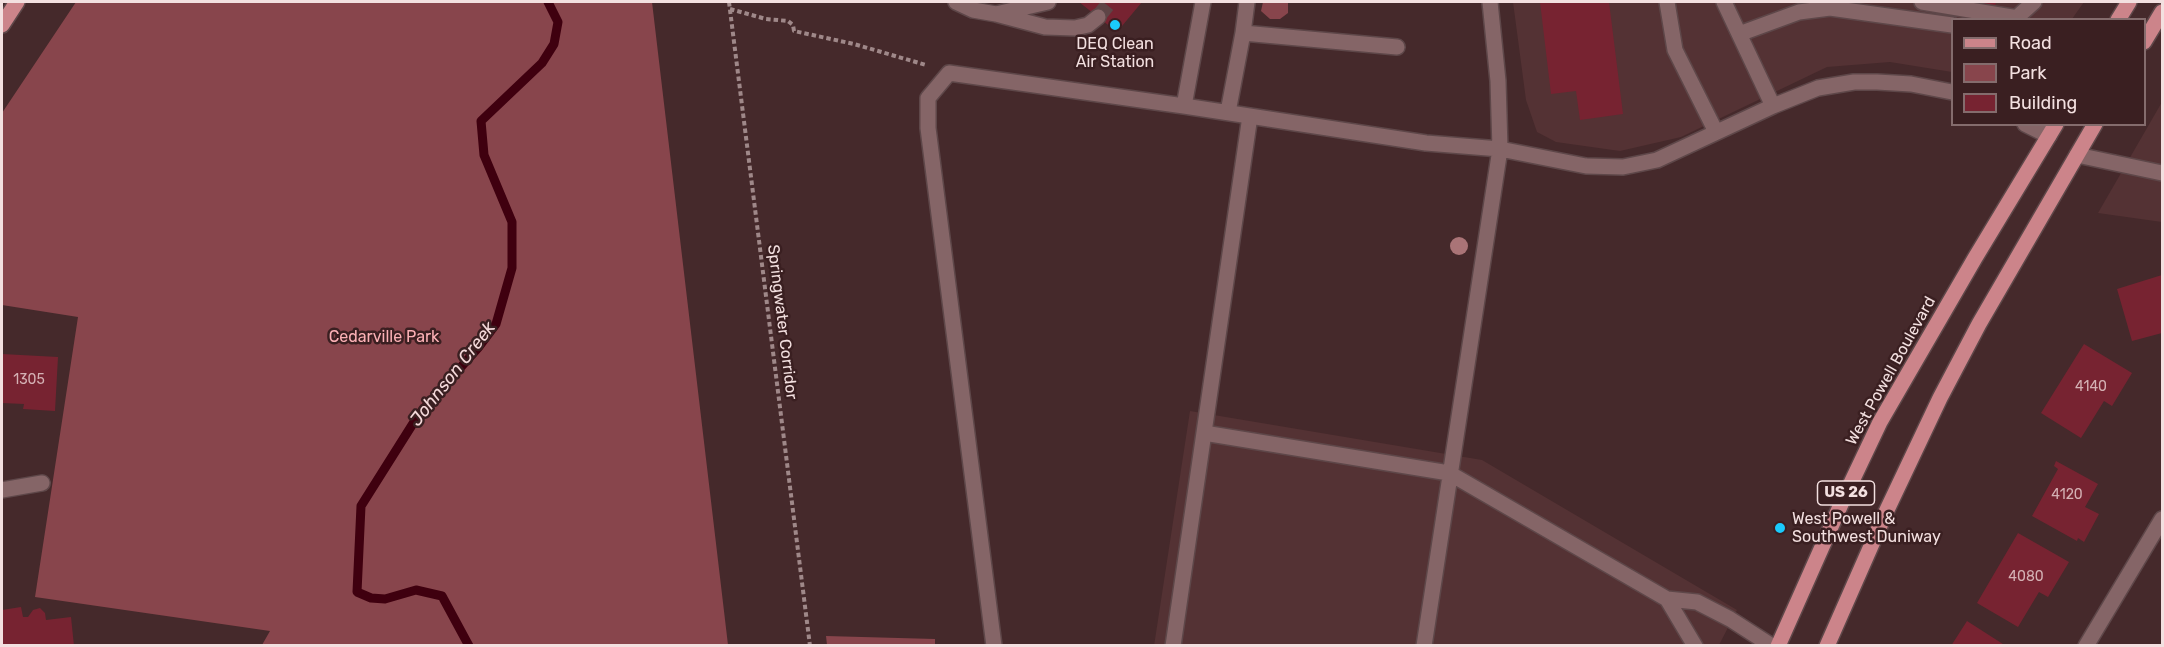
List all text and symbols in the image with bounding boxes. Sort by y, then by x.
marker: DEQ Clean Air Station [1108,18,1122,32]
legend [1951,18,2146,126]
text: Road [2009,32,2052,54]
place label: DEQ Clean Air Station [1076,34,1154,72]
text: Park [2009,62,2046,84]
text: Building [2009,92,2077,114]
street label: Springwater Corridor [763,243,801,401]
street label: West Powell Boulevard [1842,293,1940,449]
water label: Johnson Creek [406,318,500,430]
park label: Cedarville Park [329,327,439,347]
house number: 1305 [13,372,45,388]
house number: 4140 [2075,379,2107,395]
road number: US 26 [1818,481,1874,505]
house number: 4120 [2051,487,2083,503]
place label: West Powell & Southwest Duniway [1792,509,1941,547]
marker: West Powell & Southwest Duniway [1773,521,1787,535]
house number: 4080 [2008,569,2044,585]

